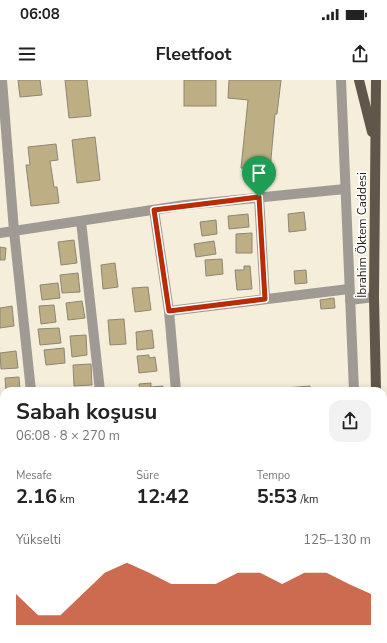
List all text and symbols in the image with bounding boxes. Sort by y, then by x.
text: 06:08 [20,4,60,24]
text: Fleetfoot [156,42,232,66]
icon: menu [16,43,38,65]
icon: share [349,43,371,65]
pin [242,156,276,197]
icon: arrive [248,162,270,184]
street label: İbrahim Öktem Caddesi [354,172,370,298]
text: Sabah koşusu [16,397,157,427]
button: share [329,400,371,442]
text: 06:08 · 8 × 270 m [16,427,120,445]
text: Mesafe [16,468,52,483]
text: Süre [136,468,159,483]
text: Tempo [257,468,290,483]
text: 2.16 [16,483,57,510]
text: 12:42 [136,483,189,510]
text: 5:53 [257,483,298,510]
text: km [57,492,75,507]
text: /km [298,492,318,507]
text: Yükselti [16,531,61,549]
text: 125–130 m [303,531,371,549]

